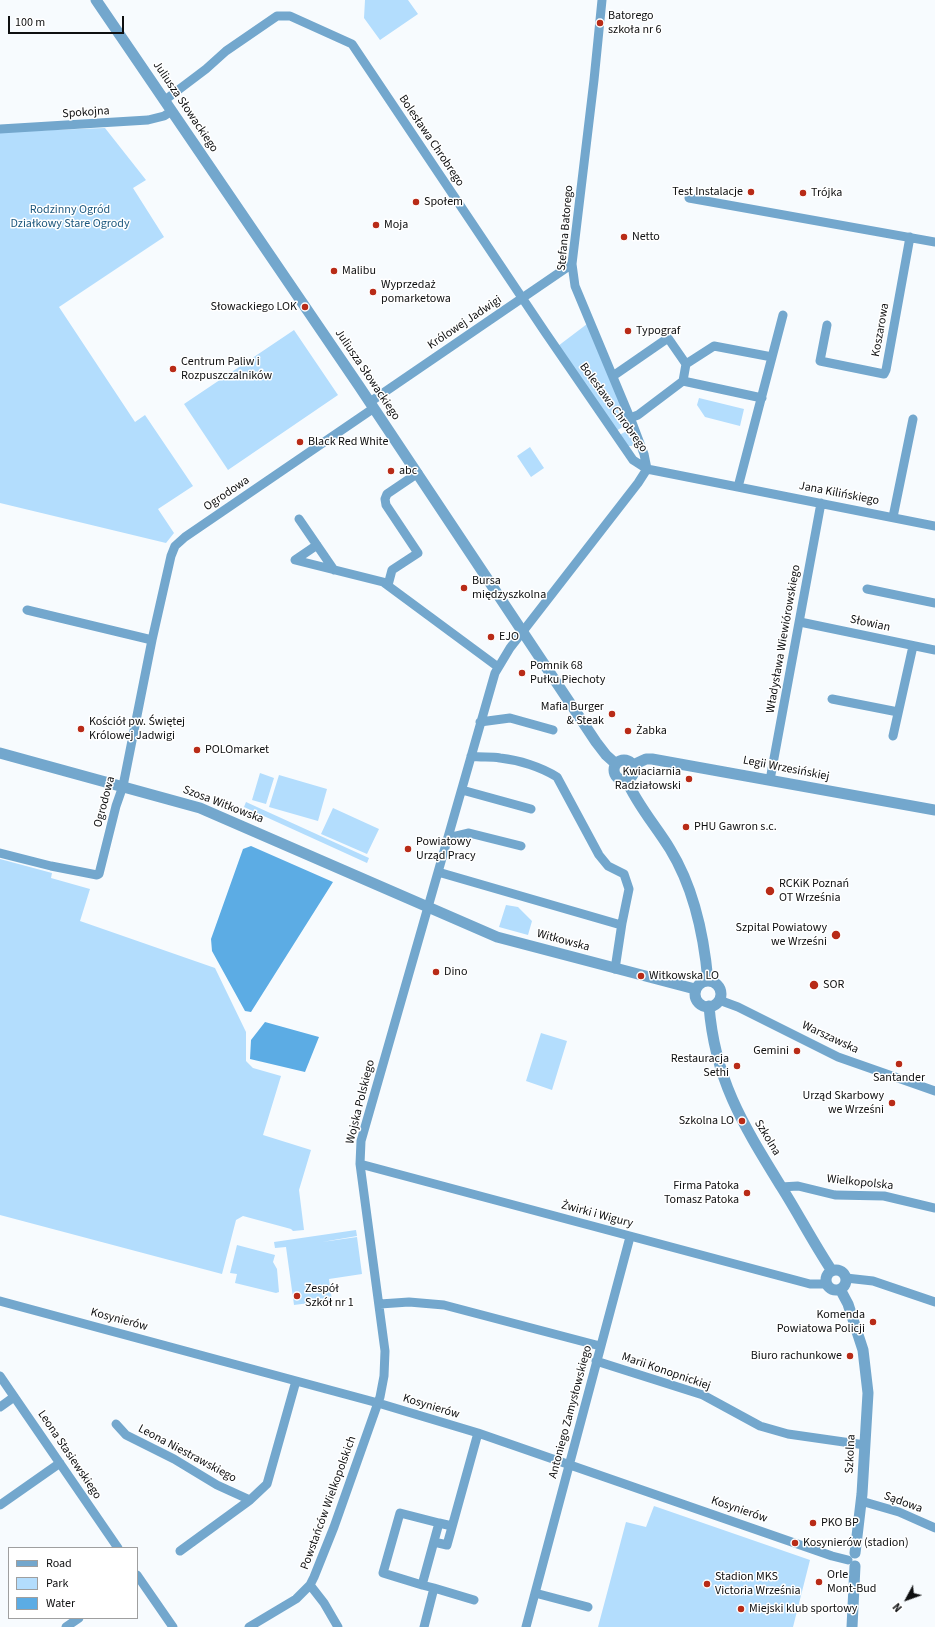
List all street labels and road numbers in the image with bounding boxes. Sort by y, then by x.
street label: Juliusza Słowackiego [149,59,221,155]
street label: Bolesława Chrobrego [395,93,467,189]
street label: Spokojna [62,104,110,122]
street label: Stefana Batorego [555,185,577,271]
street label: Królowej Jadwigi [425,293,505,353]
street label: Koszarowa [869,302,893,358]
street label: Juliusza Słowackiego [331,327,403,423]
street label: Bolesława Chrobrego [576,360,650,456]
street label: Ogrodowa [201,473,253,515]
street label: Jana Kilińskiego [798,479,880,509]
street label: Władysława Wiewiórowskiego [764,564,804,714]
street label: Słowian [849,613,891,635]
street label: Legii Wrzesińskiej [742,754,830,784]
street label: Ogrodowa [91,775,119,829]
street label: Szosa Witkowska [181,783,265,827]
street label: Witkowska [535,927,591,955]
street label: Warszawska [799,1019,861,1057]
street label: Wojska Polskiego [344,1058,378,1146]
street label: Szkolna [751,1117,783,1159]
street label: Wielkopolska [826,1172,894,1194]
street label: Żwirki i Wigury [560,1199,634,1231]
street label: Kosynierów [89,1305,149,1335]
street label: Antoniego Zamysłowskiego [546,1344,596,1480]
street label: Marii Konopnickiej [620,1350,712,1394]
street label: Kosynierów [401,1392,461,1422]
street label: Leona Stasiewskiego [34,1408,104,1502]
street label: Leona Niestrawskiego [135,1422,239,1486]
street label: Powstańców Wielkopolskich [298,1434,360,1572]
street label: Szkolna [843,1434,859,1474]
street label: Sądowa [882,1489,924,1517]
street label: Kosynierów [709,1494,769,1526]

